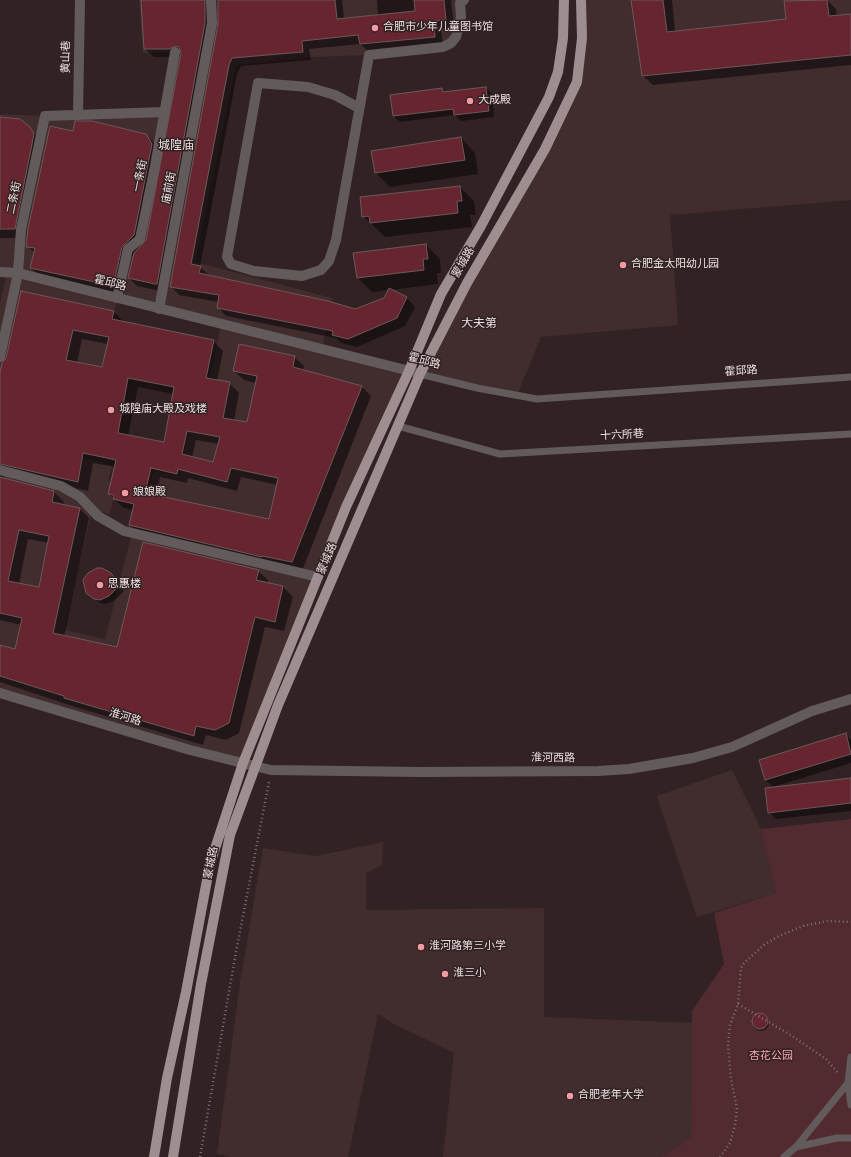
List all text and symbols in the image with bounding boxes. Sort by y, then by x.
place label: 合肥市少年儿童图书馆 [383,21,493,35]
marker: 合肥市少年儿童图书馆 [370,23,380,33]
street label: 黄山巷 [60,40,74,74]
place label: 大成殿 [478,94,511,108]
marker: 大成殿 [465,96,475,106]
district label: 城隍庙 [158,140,194,154]
street label: 一条街 [131,158,151,194]
street label: 庙前街 [160,171,180,205]
street label: 二条街 [5,180,25,216]
street label: 蒙城路 [450,245,478,281]
place label: 合肥金太阳幼儿园 [631,258,719,272]
marker: 合肥金太阳幼儿园 [618,260,628,270]
street label: 霍邱路 [92,274,128,294]
district label: 大夫第 [461,318,497,332]
street label: 霍邱路 [406,351,442,373]
street label: 霍邱路 [724,364,758,380]
place label: 城隍庙大殿及戏楼 [119,403,207,417]
marker: 城隍庙大殿及戏楼 [106,405,116,415]
street label: 十六所巷 [600,428,644,444]
place label: 娘娘殿 [133,486,166,500]
marker: 娘娘殿 [120,488,130,498]
street label: 蒙城路 [315,541,341,577]
place label: 思惠楼 [108,578,141,592]
marker: 思惠楼 [95,580,105,590]
street label: 淮河路 [107,707,143,729]
street label: 淮河西路 [531,752,575,766]
street label: 蒙城路 [202,846,222,880]
place label: 淮河路第三小学 [429,940,506,954]
marker: 淮河路第三小学 [416,942,426,952]
place label: 淮三小 [453,967,486,981]
marker: 淮三小 [440,969,450,979]
park label: 杏花公园 [749,1050,793,1064]
place label: 合肥老年大学 [578,1089,644,1103]
marker: 合肥老年大学 [565,1091,575,1101]

